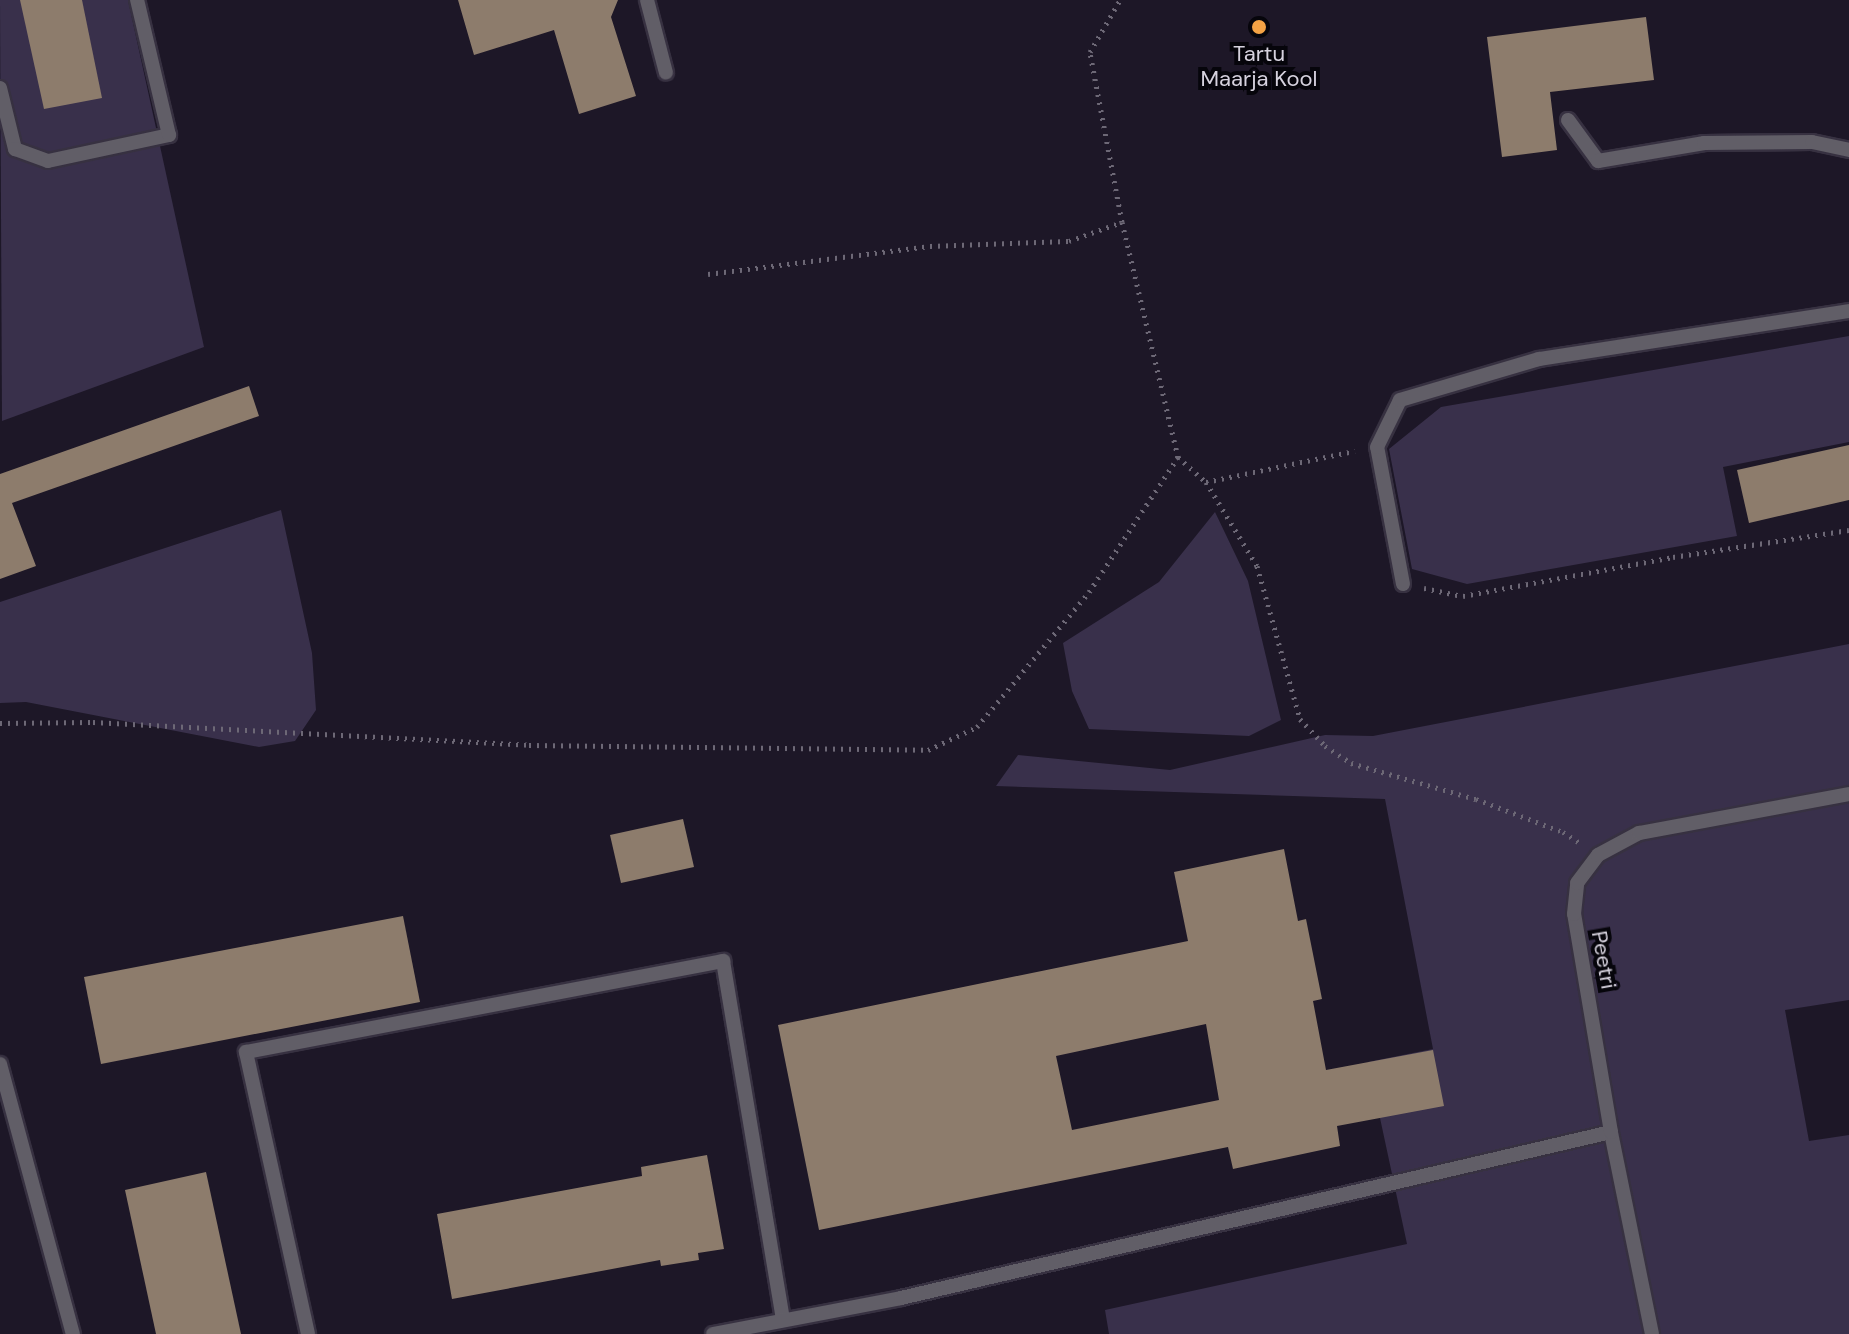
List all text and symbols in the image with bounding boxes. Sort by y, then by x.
marker: Tartu Maarja Kool [1250,18,1268,36]
place label: Tartu Maarja Kool [1201,40,1317,92]
street label: Peetri [1586,929,1622,991]

